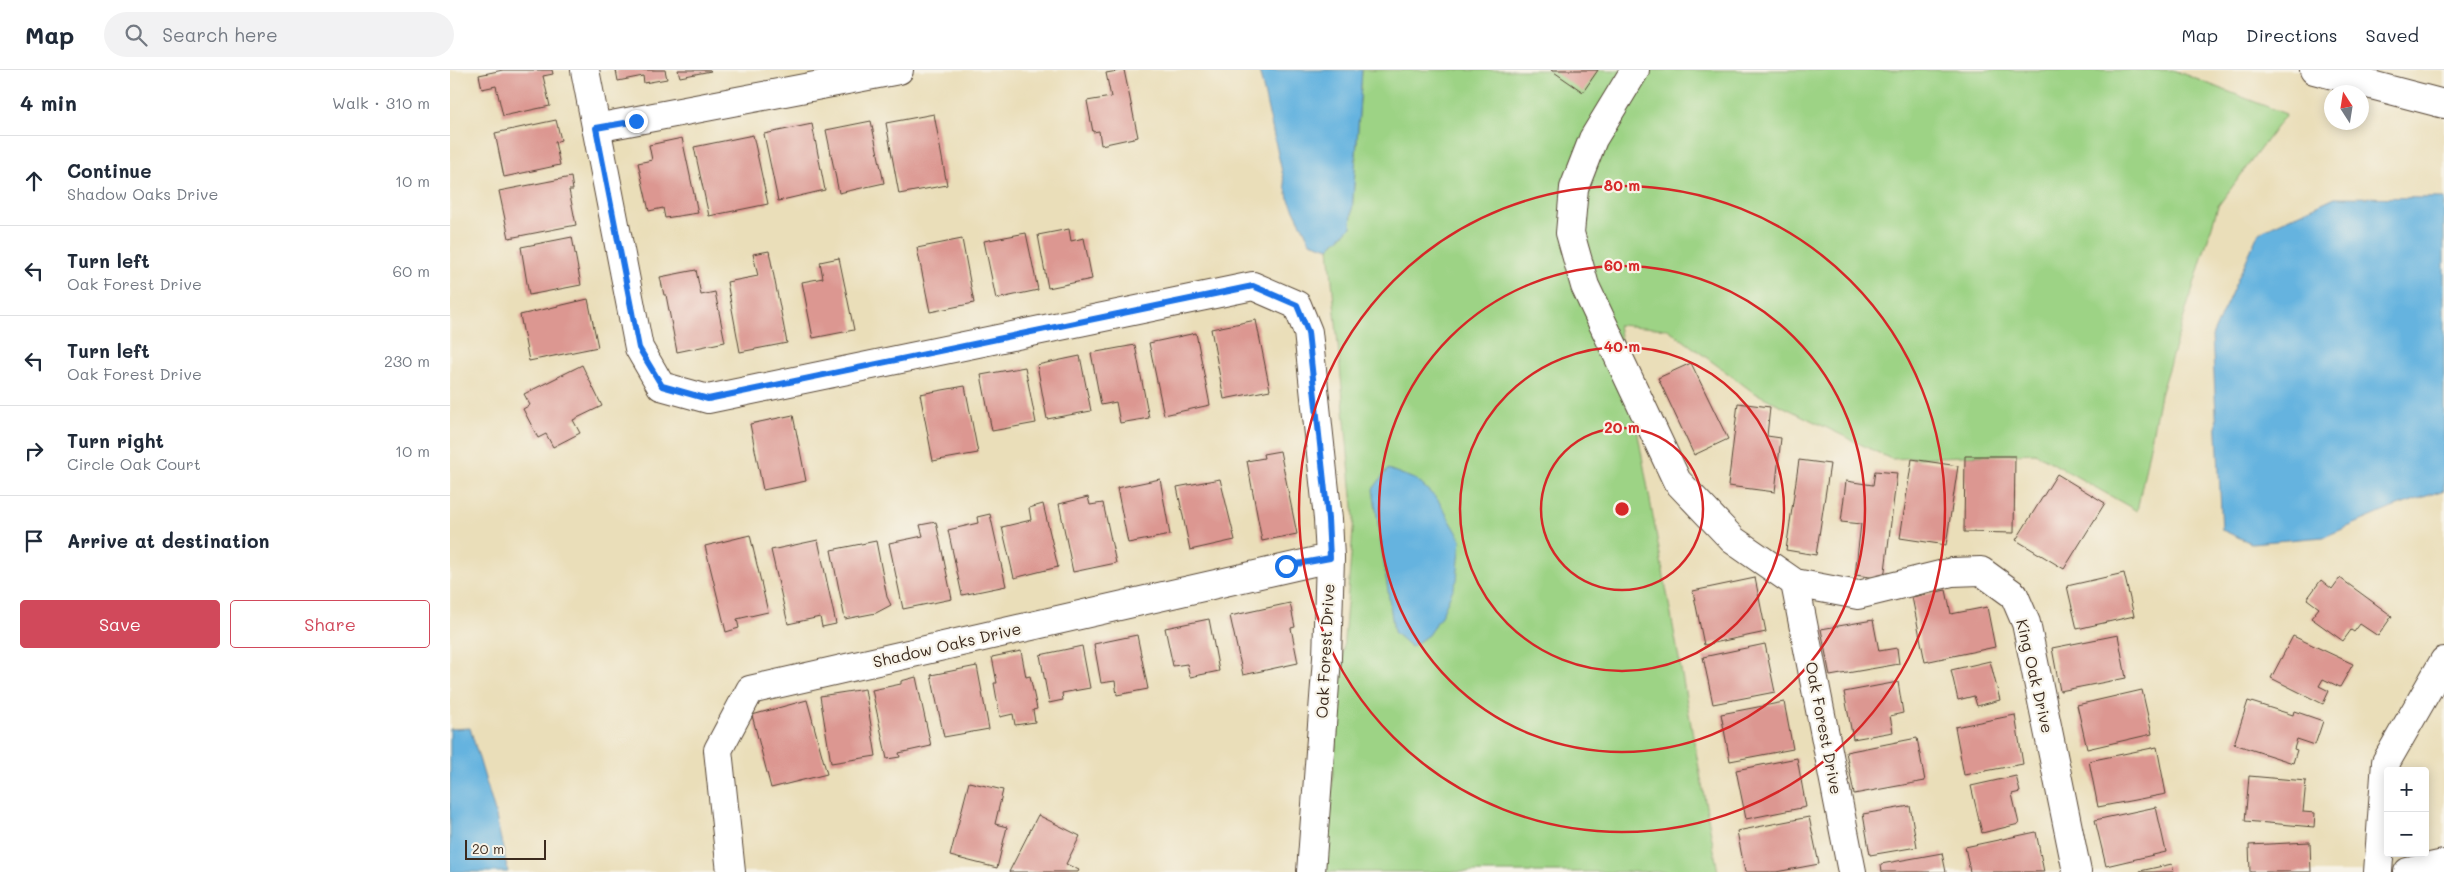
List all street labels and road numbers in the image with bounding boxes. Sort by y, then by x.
street label: Oak Forest Drive [1310,583,1339,719]
street label: Shadow Oaks Drive [871,617,1023,672]
street label: King Oak Drive [2012,617,2059,735]
street label: Oak Forest Drive [1801,660,1848,796]

